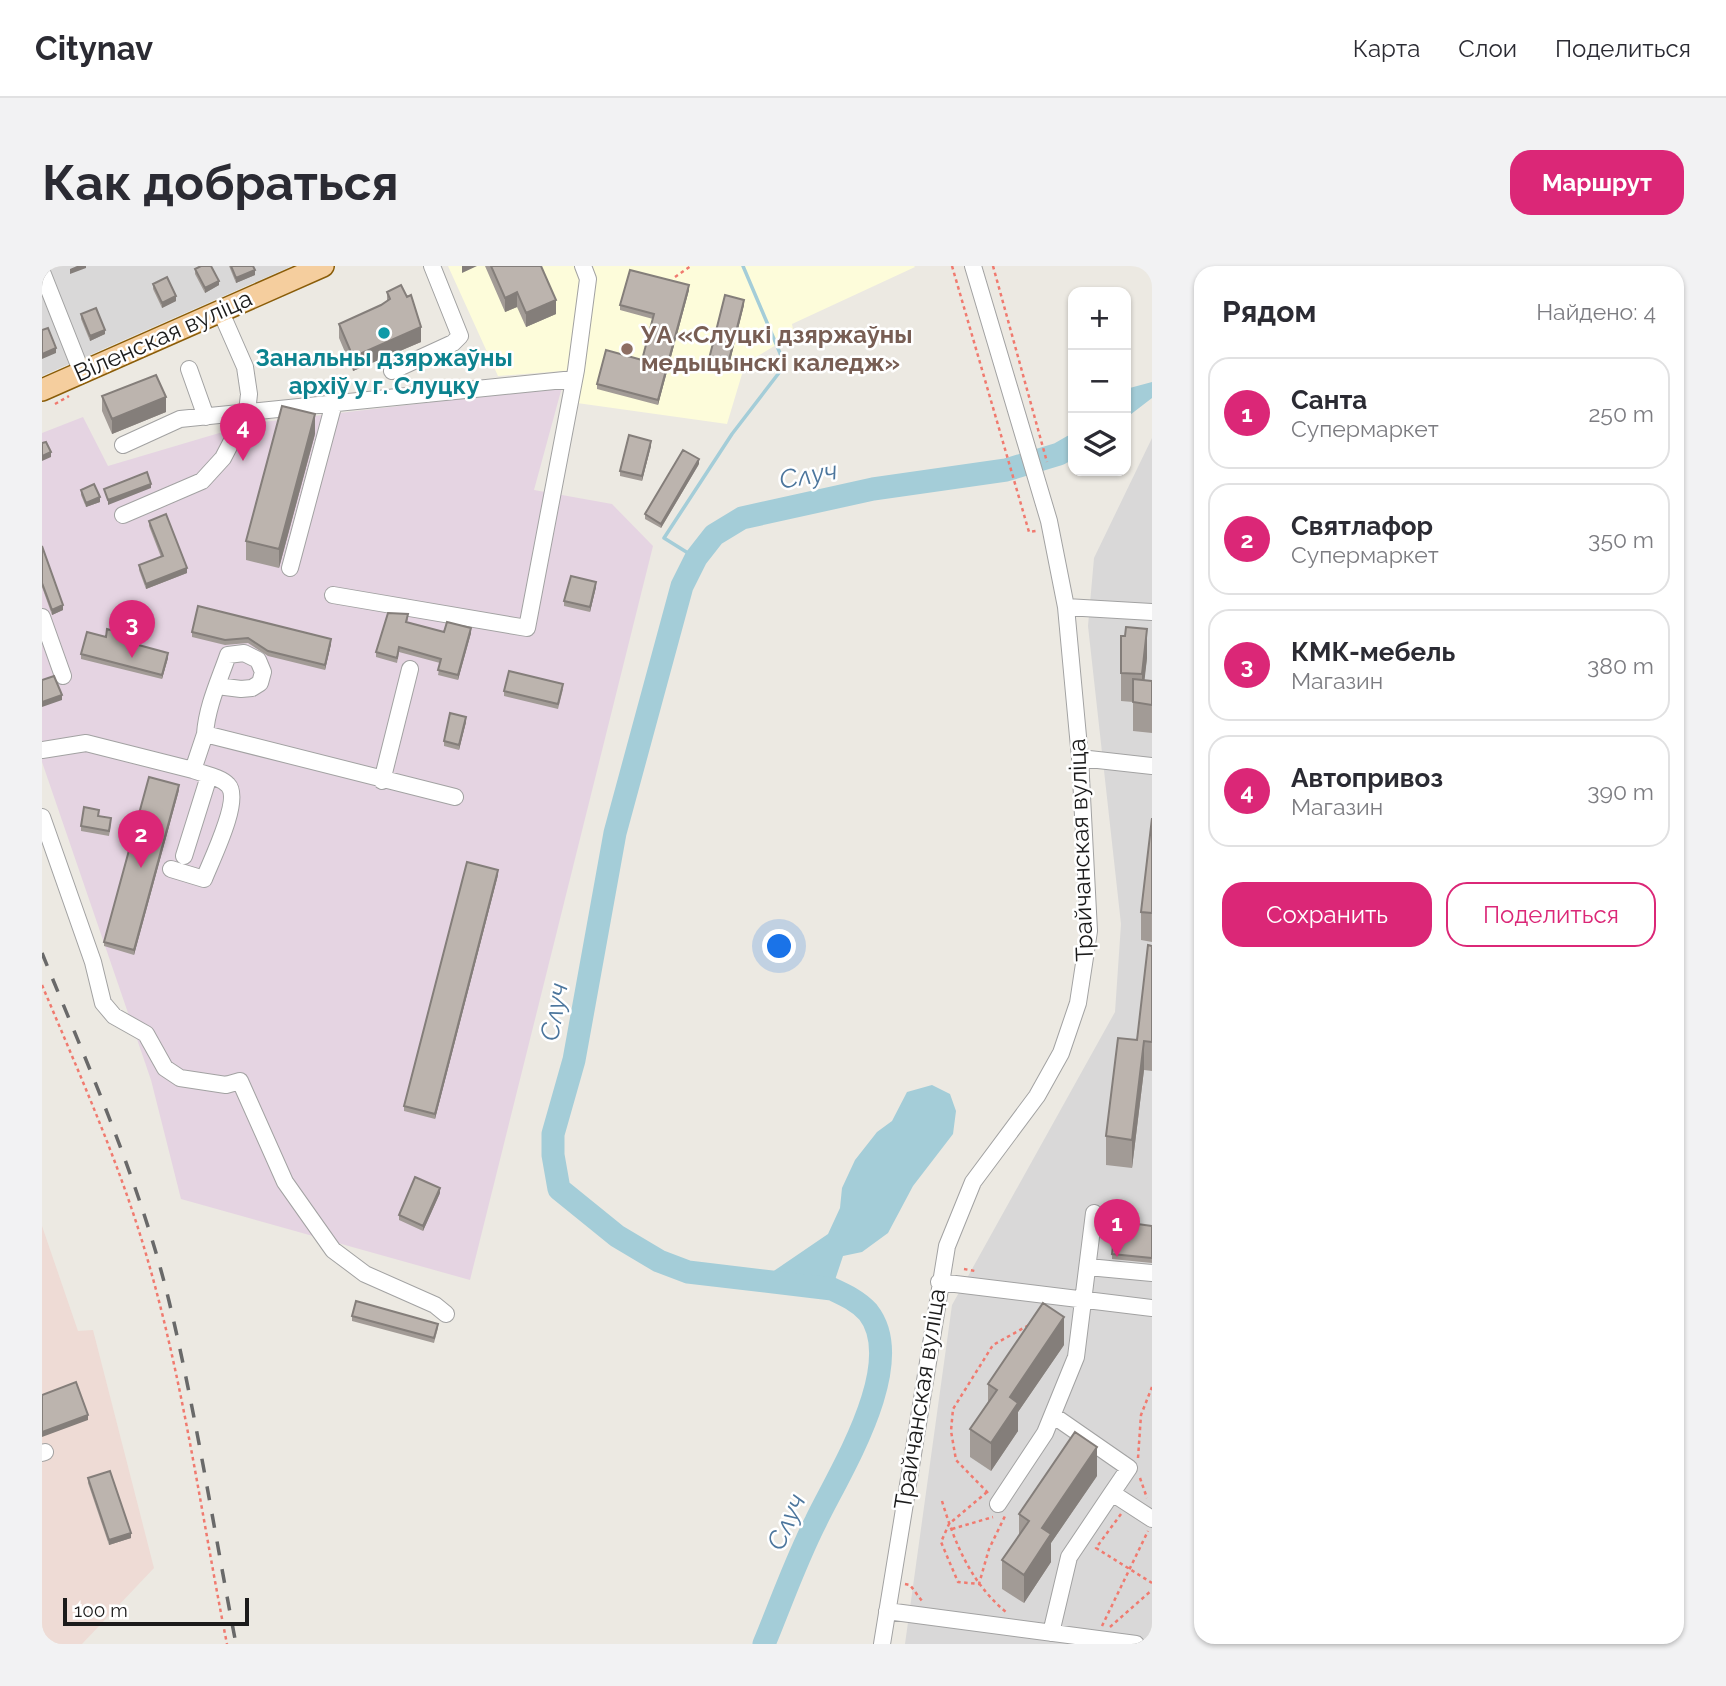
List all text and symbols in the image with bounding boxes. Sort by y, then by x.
text: Citynav [35,29,153,68]
text: Карта [1353,34,1420,63]
text: Слои [1458,34,1517,63]
text: Поделиться [1555,34,1691,63]
button: Маршрут [1510,150,1684,215]
text: Как добраться [42,154,399,211]
street label: Віленская вуліца [69,283,256,388]
map controls [1068,287,1131,476]
button: + [1068,287,1131,350]
text: Рядом [1222,294,1316,329]
text: Найдено: 4 [1536,298,1656,325]
place label: УА «Слуцкі дзяржаўны медыцынскі каледж» [640,320,913,377]
marker: Занальны дзяржаўны архіў у г. Слуцку [376,325,392,341]
marker: УА «Слуцкі дзяржаўны медыцынскі каледж» [619,341,635,357]
place label: Занальны дзяржаўны архіў у г. Слуцку [255,343,513,400]
button: − [1068,350,1131,413]
text: Санта [1291,385,1367,415]
text: 1 [1241,400,1253,427]
text: 250 m [1588,400,1654,427]
pin: 4 [220,403,266,461]
button: layers [1068,413,1131,476]
text: Супермаркет [1291,415,1439,442]
water label: Случ [777,455,839,495]
text: Святлафор [1291,511,1433,541]
text: 2 [1241,526,1253,553]
text: 350 m [1588,526,1654,553]
text: Супермаркет [1291,541,1439,568]
pin: 3 [109,600,155,658]
text: КМК-мебель [1291,637,1455,667]
text: 3 [1241,652,1253,679]
text: 380 m [1587,652,1654,679]
text: Магазин [1291,667,1383,694]
street label: Трайчанская вуліца [1062,738,1099,962]
text: Автопривоз [1291,763,1443,793]
text: 4 [1240,778,1254,805]
text: 390 m [1587,778,1654,805]
text: Магазин [1291,793,1383,820]
pin: 2 [118,810,164,868]
button: Сохранить [1222,882,1432,947]
button: Поделиться [1446,882,1656,947]
your location [762,929,796,963]
water label: Случ [534,981,574,1043]
pin: 1 [1094,1199,1140,1257]
street label: Трайчанская вуліца [888,1287,951,1511]
water label: Случ [760,1489,812,1555]
scale bar [63,1595,248,1627]
text: 100 m [74,1599,128,1621]

